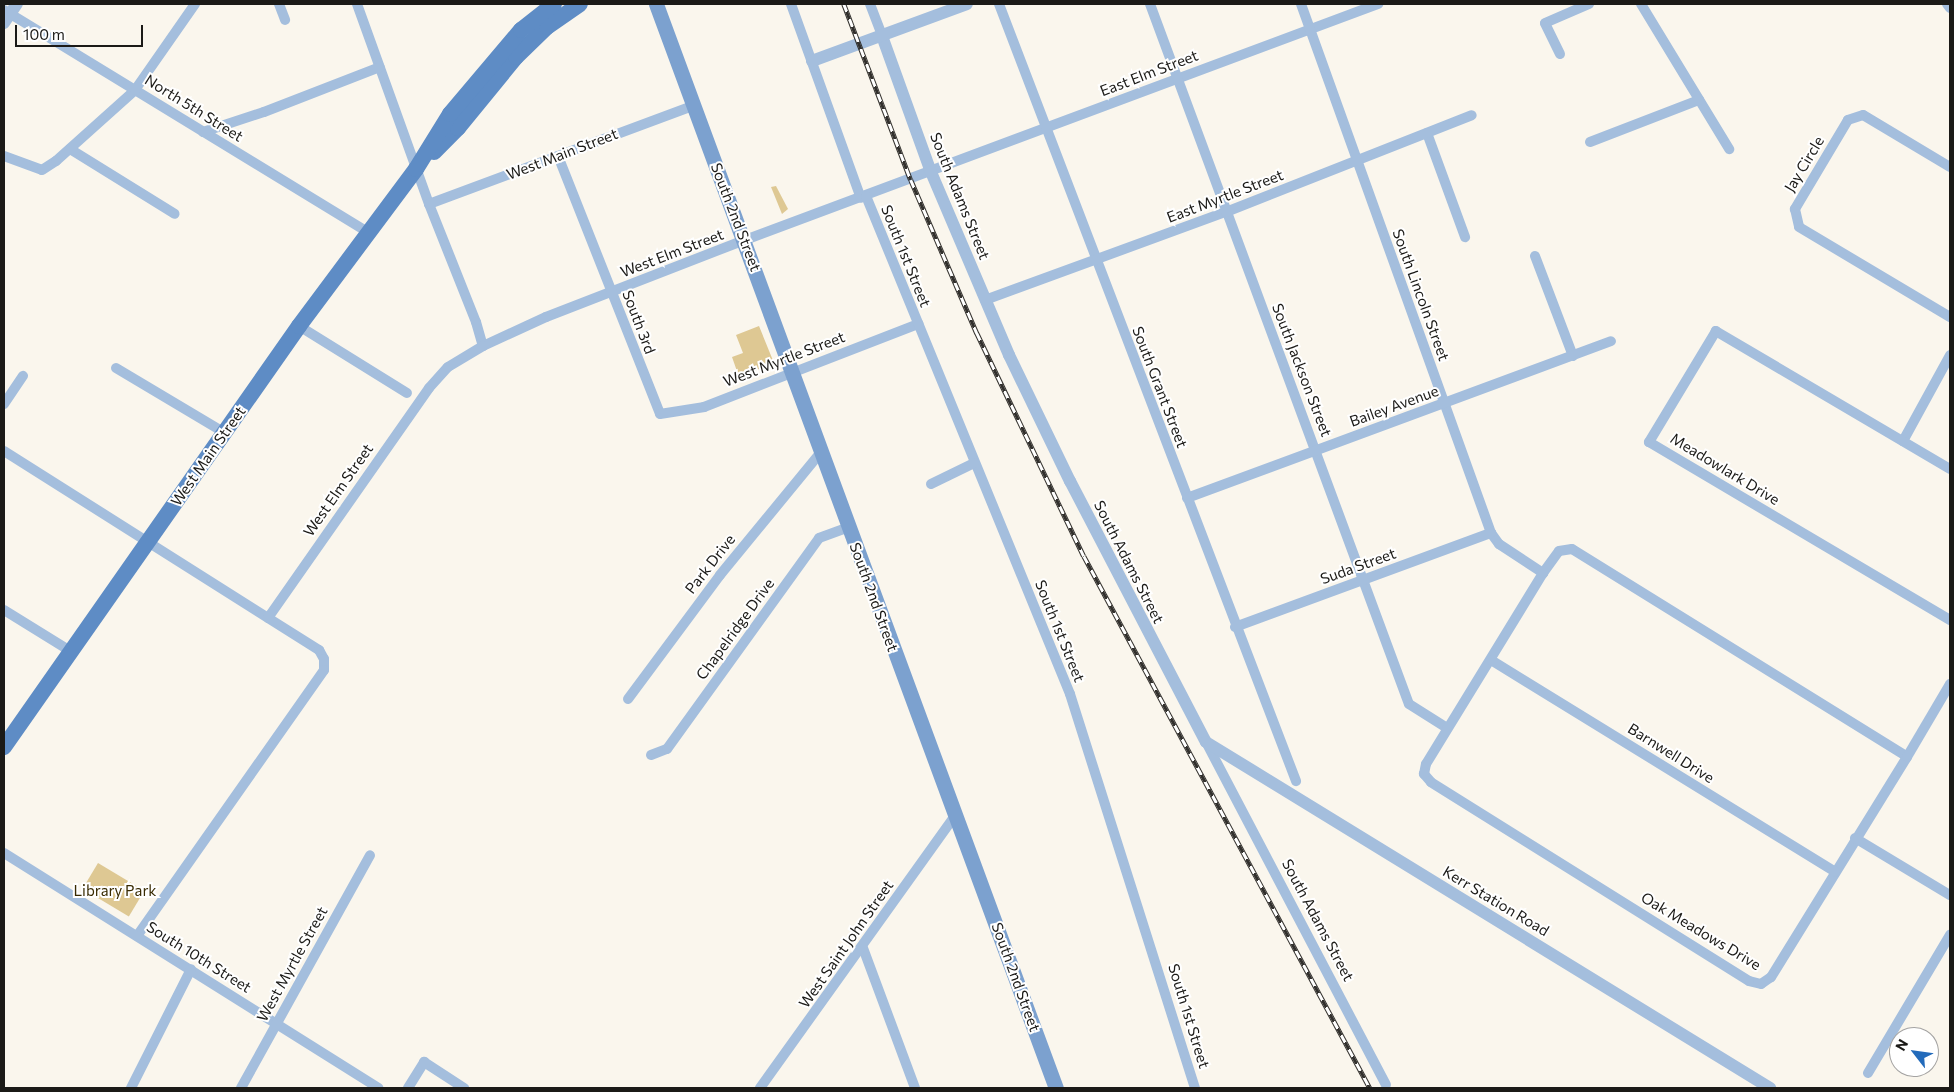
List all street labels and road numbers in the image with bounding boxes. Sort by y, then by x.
street label: East Elm Street [1097,46,1201,100]
street label: North 5th Street [142,71,246,145]
street label: West Main Street [504,124,620,184]
street label: South Adams Street [926,130,994,262]
street label: Jay Circle [1780,133,1828,195]
street label: South 2nd Street [707,160,765,274]
street label: East Myrtle Street [1164,166,1286,226]
street label: South 1st Street [877,202,935,310]
street label: West Elm Street [618,225,726,281]
street label: South Lincoln Street [1389,227,1453,363]
street label: South 3rd [619,288,659,356]
street label: South Jackson Street [1268,301,1336,439]
street label: South Grant Street [1129,324,1191,450]
street label: West Myrtle Street [721,328,847,390]
street label: Bailey Avenue [1347,382,1441,430]
street label: West Main Street [167,403,249,509]
street label: Meadowlark Drive [1667,429,1783,509]
street label: West Elm Street [299,440,377,540]
street label: South Adams Street [1090,498,1168,626]
street label: Park Drive [681,531,739,597]
street label: South 2nd Street [846,540,902,654]
street label: Suda Street [1318,544,1398,588]
street label: Chapelridge Drive [692,575,778,683]
street label: South 1st Street [1031,577,1089,685]
street label: Barnwell Drive [1625,719,1717,787]
street label: South Adams Street [1278,856,1358,984]
street label: Kerr Station Road [1440,862,1552,940]
street label: West Saint John Street [795,877,897,1011]
street label: Oak Meadows Drive [1638,888,1764,974]
street label: West Myrtle Street [253,903,331,1025]
street label: South 10th Street [143,918,255,996]
street label: South 2nd Street [988,920,1044,1034]
street label: South 1st Street [1165,962,1213,1070]

